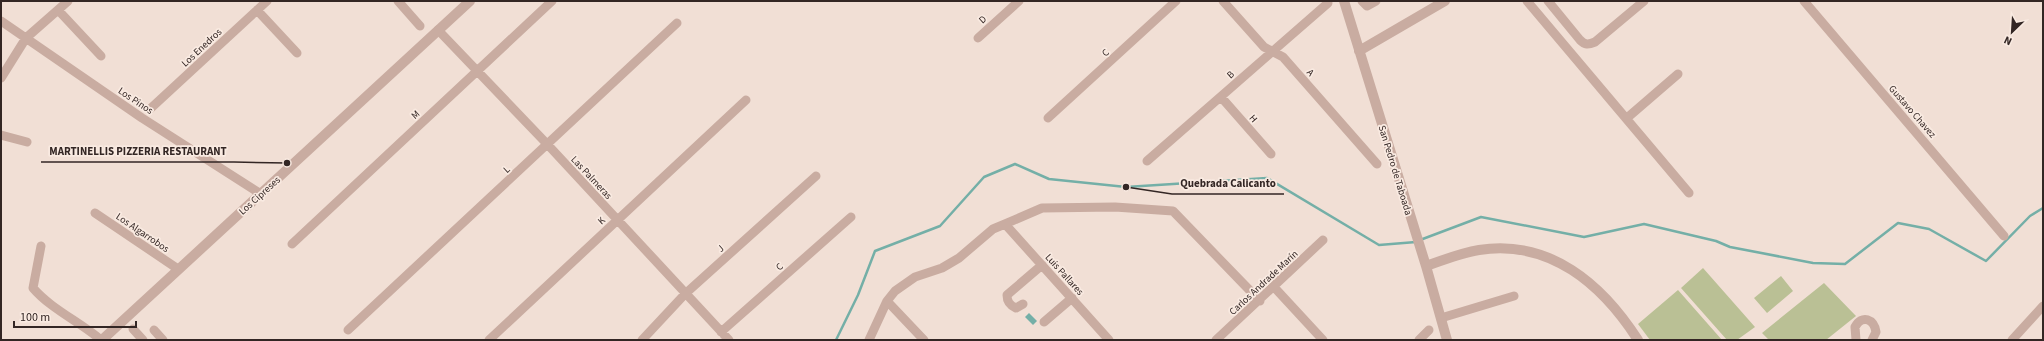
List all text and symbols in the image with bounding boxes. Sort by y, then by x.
street label: D [976,12,990,27]
north arrow [1992,12,2032,52]
street label: Los Enedros [178,25,225,70]
text: N [2001,32,2014,49]
street label: C [1099,45,1113,60]
street label: A [1303,66,1318,80]
street label: B [1224,67,1238,82]
street label: Gustavo Chavez [1885,82,1939,141]
street label: Los Pinos [115,84,156,118]
street label: M [408,107,423,122]
street label: H [1246,112,1261,126]
street label: San Pedro de Taboada [1375,124,1415,217]
callout: MARTINELLIS PIZZERIA RESTAURANT [41,139,234,162]
text: MARTINELLIS PIZZERIA RESTAURANT [49,144,227,159]
street label: Las Palmeras [568,153,615,202]
street label: L [500,163,513,177]
callout: Quebrada Calicanto [1172,171,1284,194]
street label: Los Cipreses [236,173,284,218]
text: Quebrada Calicanto [1180,176,1276,191]
street label: Los Algarrobos [113,210,172,256]
street label: K [595,213,609,228]
street label: J [714,242,727,256]
street label: Carlos Andrade Marín [1226,247,1301,318]
street label: Luis Pallares [1042,251,1087,299]
street label: C [773,259,787,274]
scale bar [14,303,136,329]
text: 100 m [20,309,50,326]

